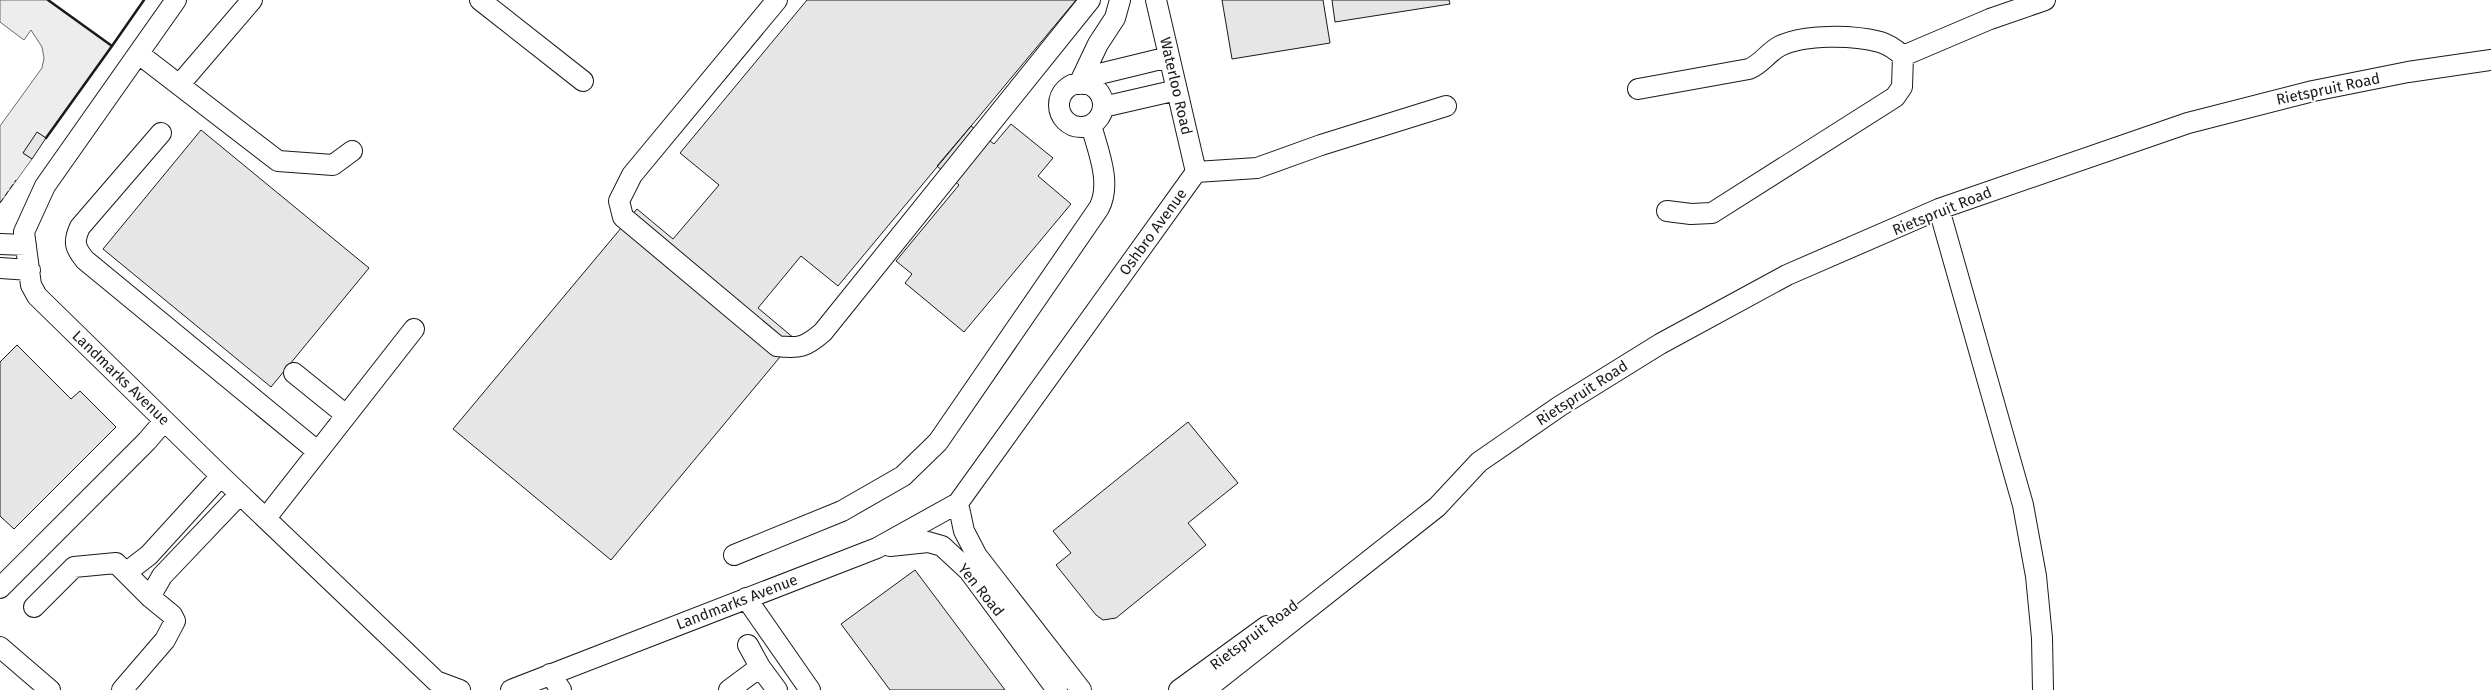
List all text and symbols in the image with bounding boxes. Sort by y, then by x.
street label: Waterloo Road [1156,35,1196,137]
street label: Rietspruit Road [2275,69,2381,109]
street label: Rietspruit Road [1890,183,1994,239]
street label: Oshbro Avenue [1115,185,1191,279]
street label: Landmarks Avenue [69,327,173,429]
street label: Rietspruit Road [1533,357,1631,429]
street label: Yen Road [954,560,1008,620]
street label: Landmarks Avenue [674,571,800,633]
street label: Rietspruit Road [1206,596,1302,674]

